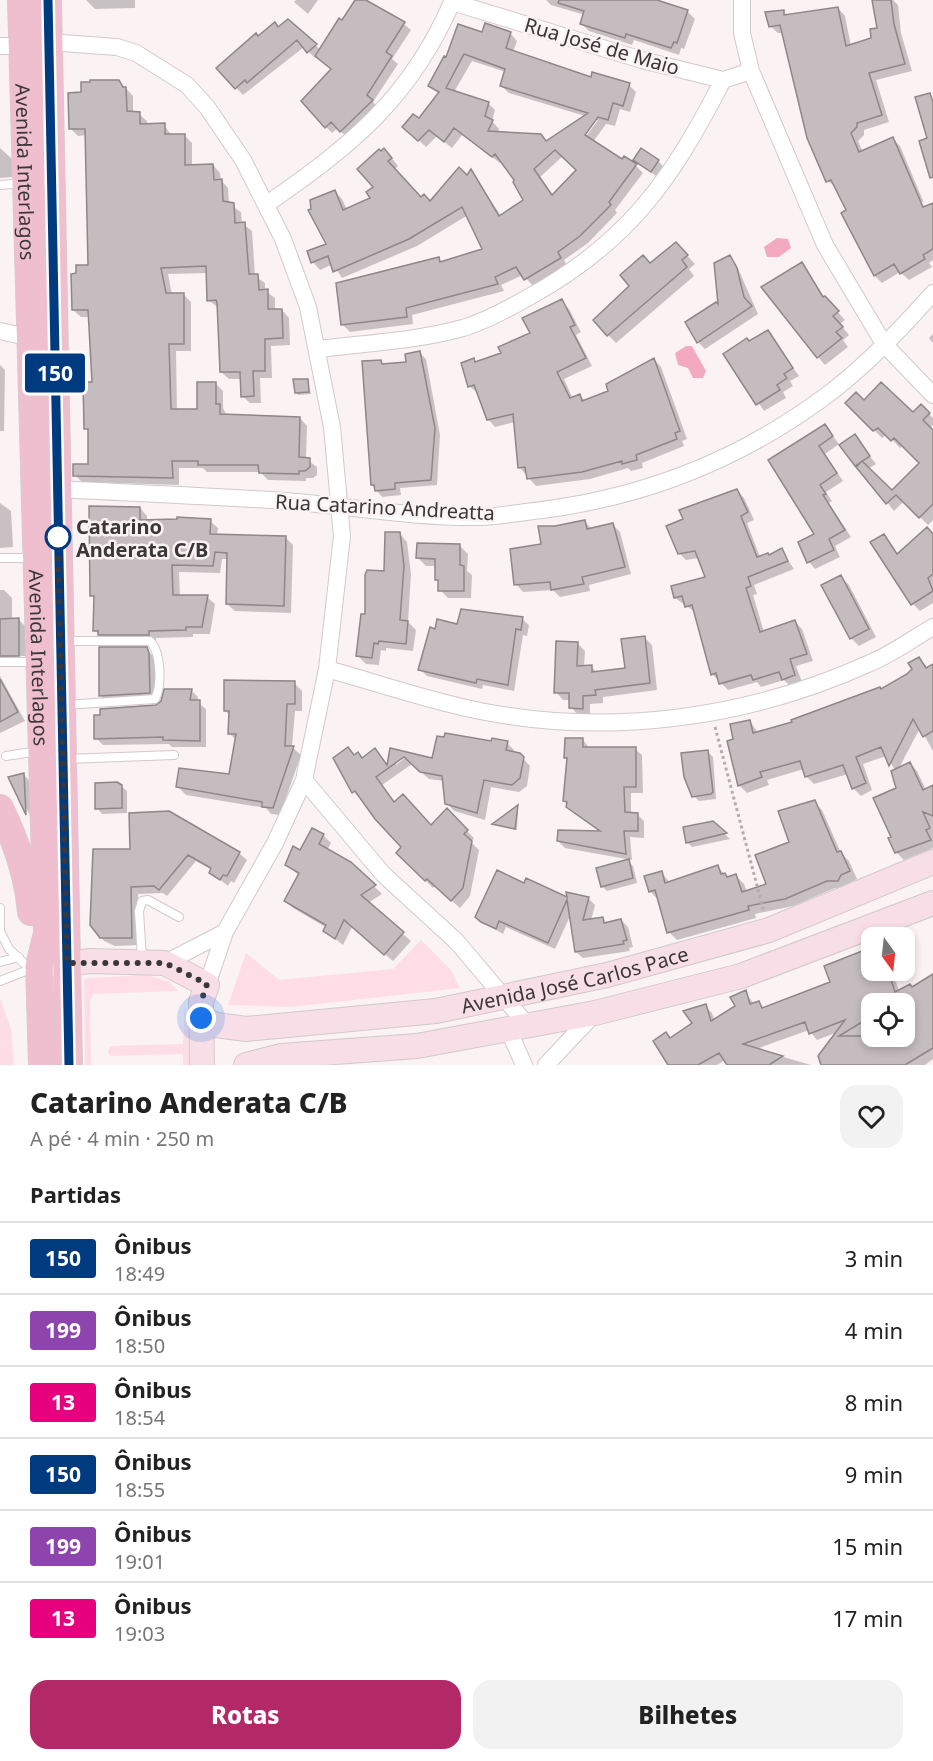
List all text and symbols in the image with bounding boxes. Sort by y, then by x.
street label: Rua José de Maio [521,11,683,81]
street label: Avenida Interlagos [10,83,42,261]
line badge: 150 [20,354,90,392]
text: 150 [37,359,73,387]
street label: Rua Catarino Andreatta [274,488,496,526]
place label: Catarino Anderata C/B [76,513,208,563]
marker: Catarino Anderata C/B [45,524,71,550]
street label: Avenida Interlagos [23,569,55,747]
north arrow [861,927,915,981]
map controls [861,927,915,1047]
street label: Avenida José Carlos Pace [459,940,691,1019]
button: locate [861,993,915,1047]
your location [186,1003,216,1033]
text: Catarino Anderata C/B [30,1083,348,1121]
button: heart [840,1085,903,1148]
text: A pé · 4 min · 250 m [30,1125,214,1152]
text: Partidas [30,1179,121,1209]
text: Ônibus [114,1230,192,1260]
text: 3 min [845,1243,903,1273]
text: 150 [45,1244,81,1272]
text: 18:49 [114,1260,165,1287]
text: Ônibus [114,1302,192,1332]
text: 4 min [845,1315,903,1345]
text: 199 [45,1316,81,1344]
text: 18:50 [114,1332,165,1359]
text: Ônibus [114,1374,192,1404]
text: 8 min [845,1387,903,1417]
text: 13 [51,1388,75,1416]
text: 18:54 [114,1404,165,1431]
text: Ônibus [114,1446,192,1476]
text: 9 min [845,1459,903,1489]
text: 150 [45,1460,81,1488]
text: 18:55 [114,1476,165,1503]
text: Ônibus [114,1518,192,1548]
text: 15 min [832,1531,903,1561]
text: 199 [45,1532,81,1560]
text: 19:01 [114,1548,165,1575]
text: Ônibus [114,1590,192,1620]
text: 17 min [832,1603,903,1633]
text: 13 [51,1604,75,1632]
text: 19:03 [114,1620,165,1647]
button: Rotas [30,1680,461,1749]
button: Bilhetes [473,1680,903,1749]

